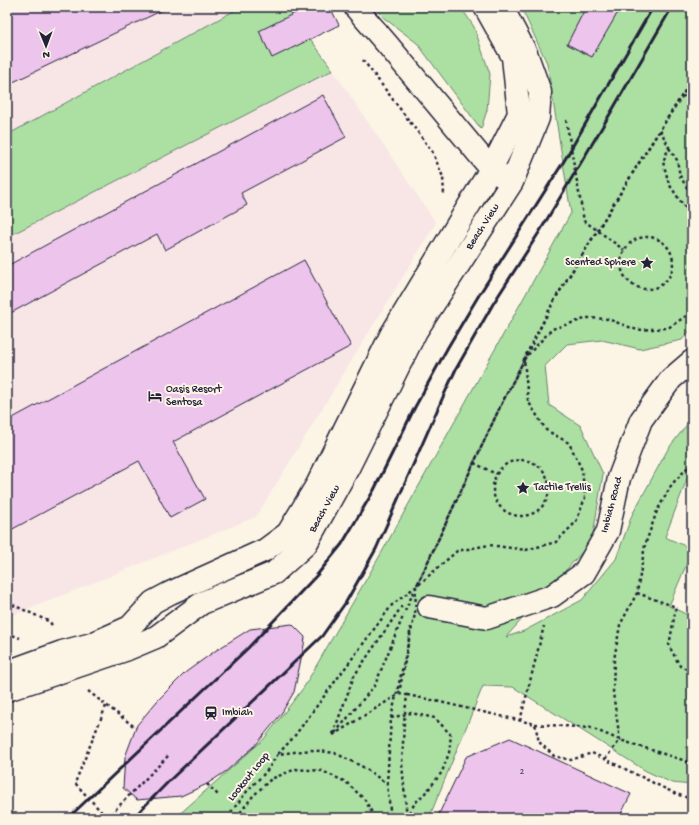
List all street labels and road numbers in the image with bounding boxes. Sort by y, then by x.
street label: Beach View [463,201,503,253]
street label: Imbiah Road [599,474,626,534]
street label: Beach View [307,483,343,536]
street label: Lookout Loop [226,750,273,804]

